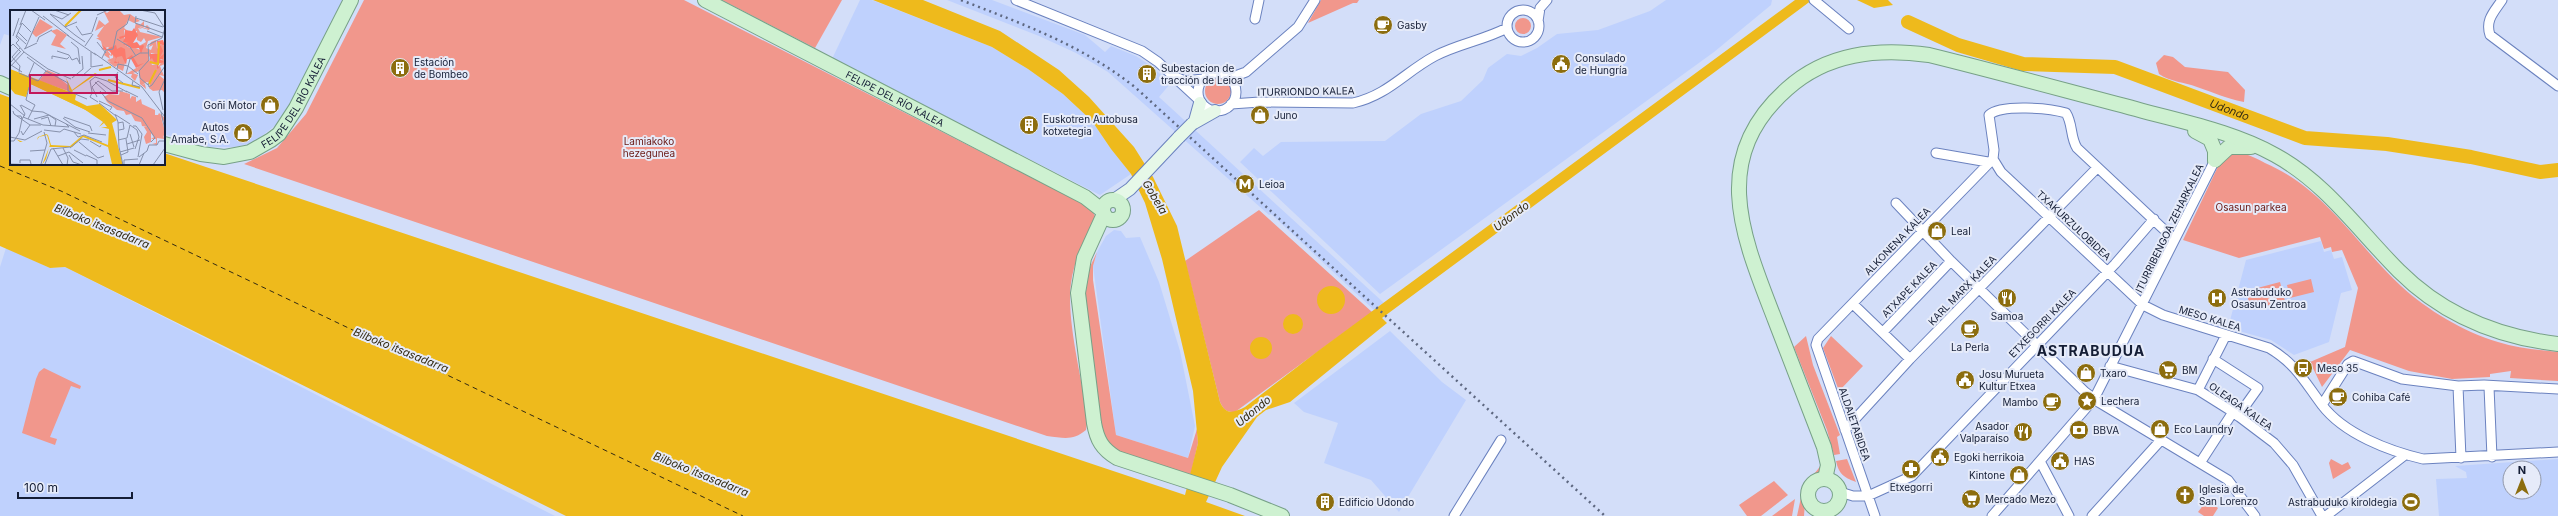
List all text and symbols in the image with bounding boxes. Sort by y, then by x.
inset map [10,10,165,165]
cafe icon: Gasby [1372,14,1394,36]
place label: Gasby [1397,19,1427,31]
place label: Consulado de Hungría [1575,52,1627,76]
public building icon: Consulado de Hungría [1550,53,1572,75]
street label: FELIPE DEL RÍO KALEA [259,54,327,151]
place label: Estación de Bombeo [414,56,468,80]
building icon: Estación de Bombeo [389,57,411,79]
place label: Subestacion de tracción de Leioa [1161,62,1243,86]
building icon: Subestacion de tracción de Leioa [1136,63,1158,85]
street label: FELIPE DEL RÍO KALEA [844,68,946,129]
street label: ITURRIONDO KALEA [1257,84,1355,98]
shop icon: Goñi Motor [259,94,281,116]
water label: Udondo [2208,96,2252,124]
place label: Goñi Motor [203,99,256,111]
shop icon: Juno [1249,104,1271,126]
place label: Juno [1274,109,1298,121]
place label: Euskotren Autobusa kotxetegia [1043,113,1138,137]
building icon: Euskotren Autobusa kotxetegia [1018,114,1040,136]
place label: Autos Amabe, S.A. [171,121,229,145]
shop icon: Autos Amabe, S.A. [232,122,254,144]
park label: Lamiakoko hezegunea [623,135,675,159]
street label: ITURRIBENGOA ZEHARKALEA [2132,161,2206,294]
metro station icon: Leioa [1234,173,1256,195]
water label: Gobela [1139,177,1171,217]
place label: Leioa [1259,178,1285,190]
street label: TXAKURZULOBIDEA [2034,188,2114,262]
water label: Udondo [1490,198,1532,234]
water label: Bilboko itsasadarra [52,201,152,252]
park label: Osasun parkea [2215,201,2287,213]
street label: ALKONENA KALEA [1862,205,1932,277]
shop icon: Leal [1926,220,1948,242]
place label: Leal [1951,225,1971,237]
street label: KARL MARX KALEA [1925,252,1999,328]
street label: ATXAPE KALEA [1879,258,1939,320]
street label: ETXEGORRI KALEA [2006,286,2078,360]
place label: Astrabuduko Osasun Zentroa [2231,286,2306,310]
restaurant icon: Samoa [1996,287,2018,309]
hospital icon: Astrabuduko Osasun Zentroa [2206,287,2228,309]
street label: MESO KALEA [2178,303,2242,333]
place label: Samoa [1991,310,2023,322]
cafe icon: La Perla [1959,318,1981,340]
water label: Bilboko itsasadarra [351,325,451,376]
place label: La Perla [1951,341,1989,353]
district label: ASTRABUDUA [2037,342,2145,359]
bus stop icon: Meso 35 [2292,357,2314,379]
supermarket icon: BM [2157,359,2179,381]
shop icon: Txaro [2075,362,2097,384]
place label: Meso 35 [2317,362,2358,374]
place label: BM [2182,364,2198,376]
place label: Txaro [2100,367,2127,379]
place label: Josu Murueta Kultur Etxea [1979,368,2044,392]
public building icon: Josu Murueta Kultur Etxea [1954,369,1976,391]
street label: OLEAGA KALEA [2207,380,2275,432]
street label: ALDAIETABIDEA [1837,386,1873,462]
cafe icon: Cohiba Café [2327,386,2349,408]
place icon: Lechera [2076,390,2098,412]
cafe icon: Mambo [2041,391,2063,413]
place label: Cohiba Café [2352,391,2411,403]
water label: Udondo [1233,392,1274,429]
place label: Lechera [2101,395,2139,407]
place label: Mambo [2002,396,2038,408]
shop icon: Eco Laundry [2149,418,2171,440]
bank icon: BBVA [2068,419,2090,441]
place label: Asador Valparaíso [1960,420,2009,444]
restaurant icon: Asador Valparaíso [2012,421,2034,443]
place label: Eco Laundry [2174,423,2234,435]
place label: BBVA [2093,424,2119,436]
public building icon: Egoki herrikoia [1929,446,1951,468]
water label: Bilboko itsasadarra [651,449,751,500]
public building icon: HAS [2049,450,2071,472]
place label: Egoki herrikoia [1954,451,2024,463]
place label: HAS [2074,455,2095,467]
pharmacy icon: Etxegorri [1900,458,1922,480]
north arrow [2502,460,2542,500]
text: N [2518,463,2526,477]
shop icon: Kintone [2008,464,2030,486]
place label: Kintone [1969,469,2005,481]
scale bar [18,474,132,500]
text: 100 m [24,480,58,495]
place label: Etxegorri [1890,481,1932,493]
place label: Iglesia de San Lorenzo [2199,483,2258,507]
church icon: Iglesia de San Lorenzo [2174,484,2196,506]
supermarket icon: Mercado Mezo [1960,488,1982,510]
building icon: Edificio Udondo [1314,491,1336,513]
sports icon: Astrabuduko kiroldegia [2400,491,2422,513]
place label: Mercado Mezo [1985,493,2056,505]
place label: Edificio Udondo [1339,496,1414,508]
place label: Astrabuduko kiroldegia [2288,496,2397,508]

